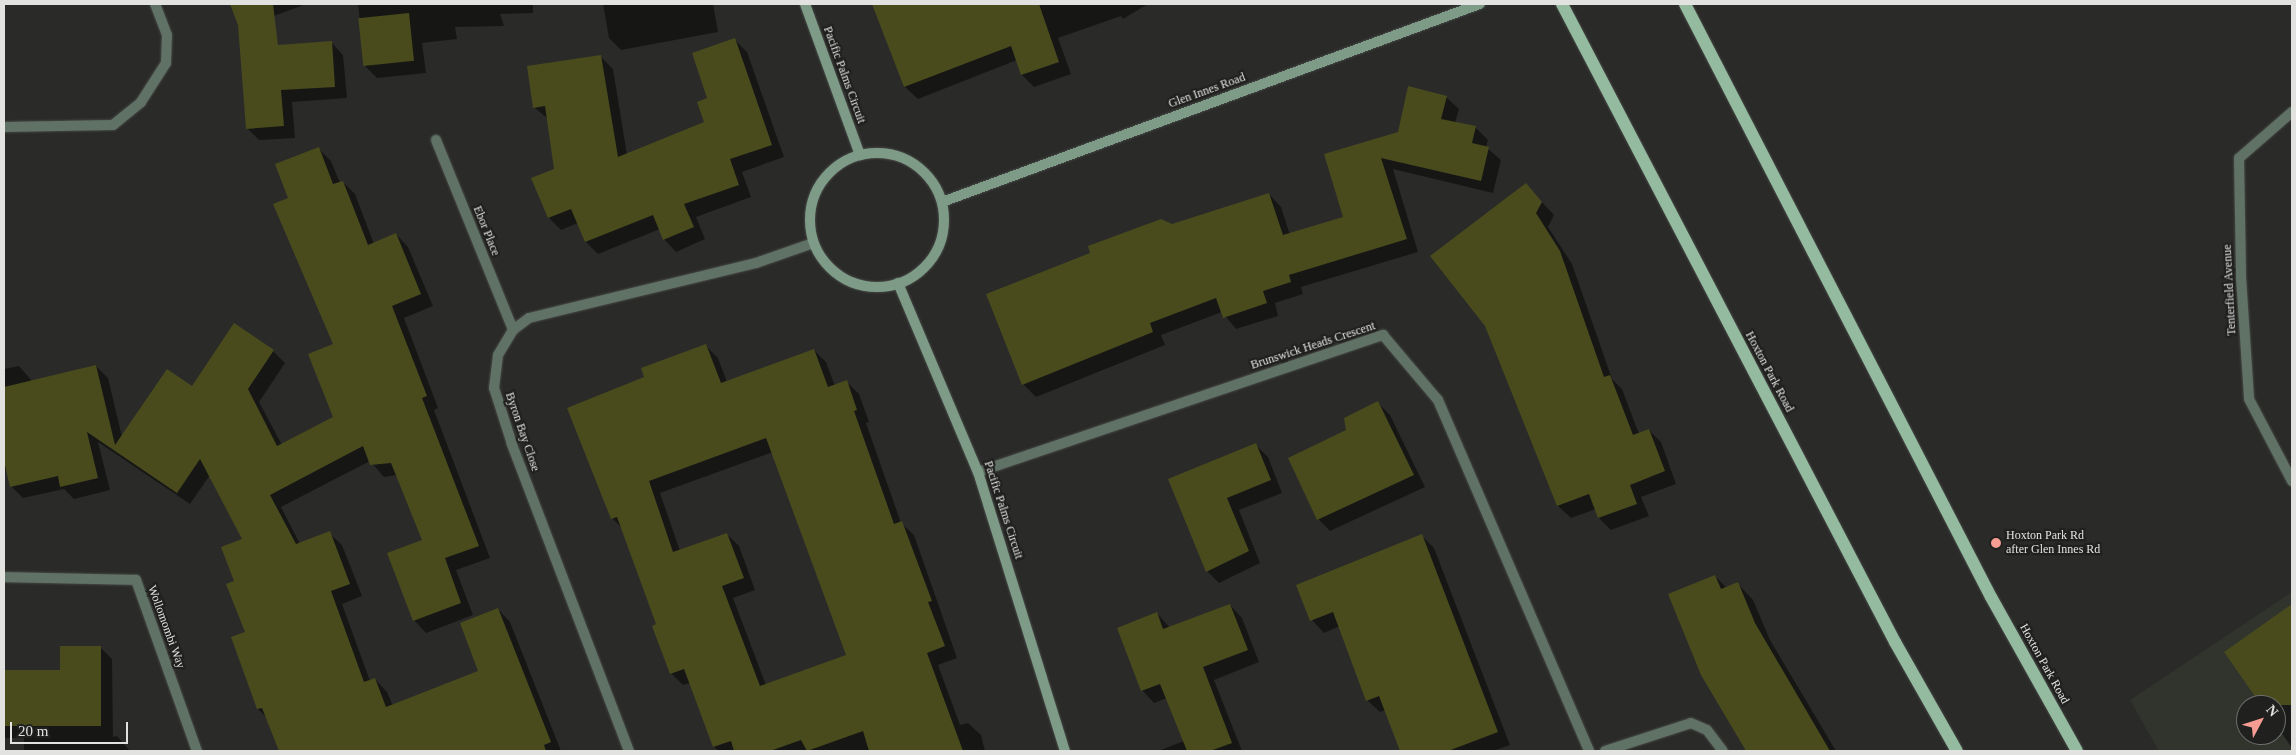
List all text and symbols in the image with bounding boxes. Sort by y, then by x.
street label: Pacific Palms Circuit [820,25,868,125]
street label: Glen Innes Road [1167,70,1247,112]
street label: Ebor Place [470,204,502,258]
street label: Tenterfield Avenue [2220,244,2240,336]
street label: Brunswick Heads Crescent [1249,319,1377,373]
street label: Hoxton Park Road [1742,329,1796,415]
street label: Byron Bay Close [502,391,542,473]
street label: Pacific Palms Circuit [980,459,1026,561]
place label: Hoxton Park Rd after Glen Innes Rd [2006,529,2100,557]
marker: Hoxton Park Rd after Glen Innes Rd [1990,537,2002,549]
street label: Wollomombi Way [144,583,188,671]
street label: Hoxton Park Road [2016,621,2072,707]
north arrow [2236,695,2286,745]
text: N [2263,702,2281,719]
scale bar [12,712,130,744]
text: 20 m [18,723,48,739]

